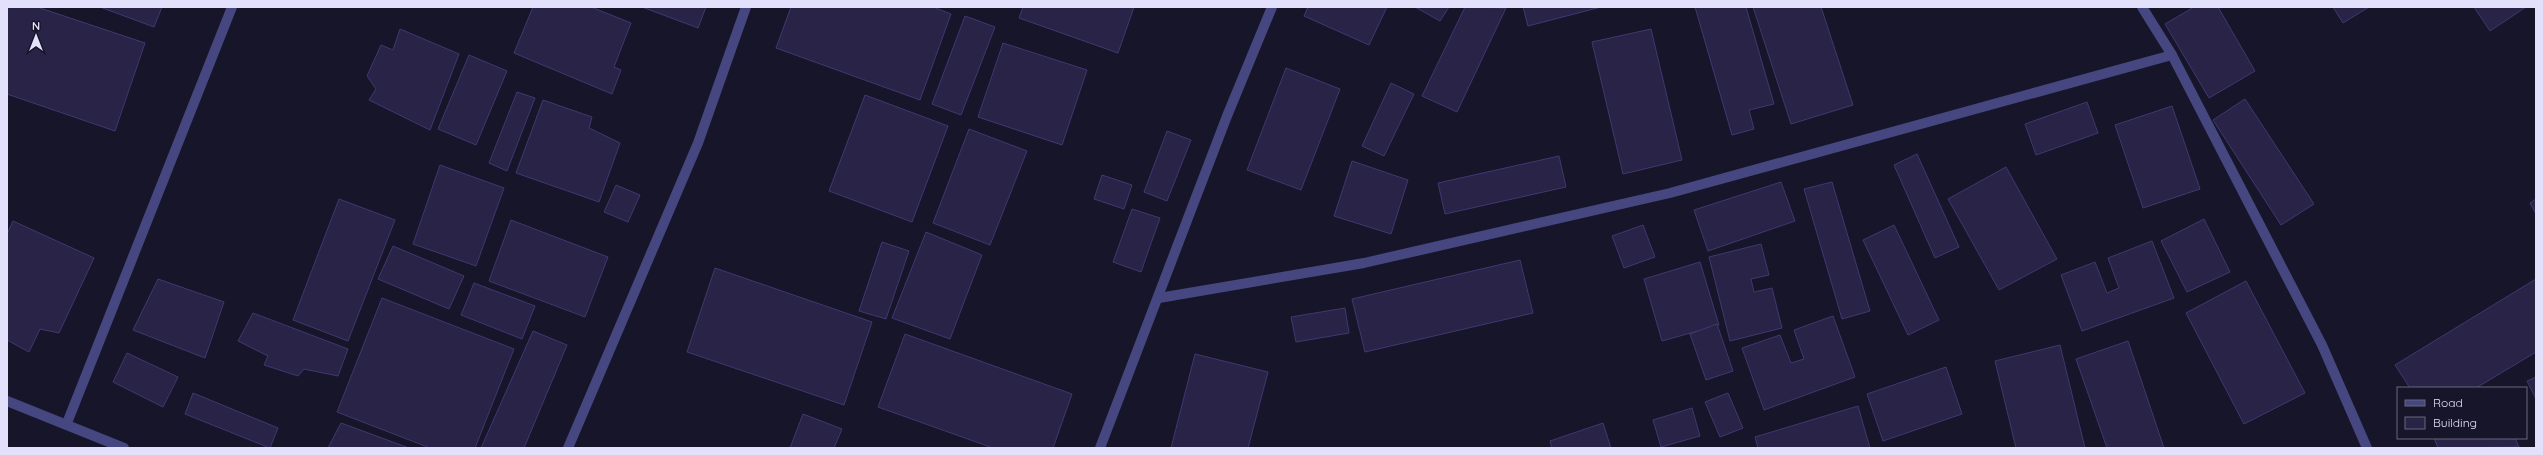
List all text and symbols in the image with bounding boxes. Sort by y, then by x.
north arrow [16,16,56,56]
text: N [32,19,40,33]
legend [2397,387,2527,439]
text: Road [2433,395,2463,410]
text: Building [2433,415,2477,430]

